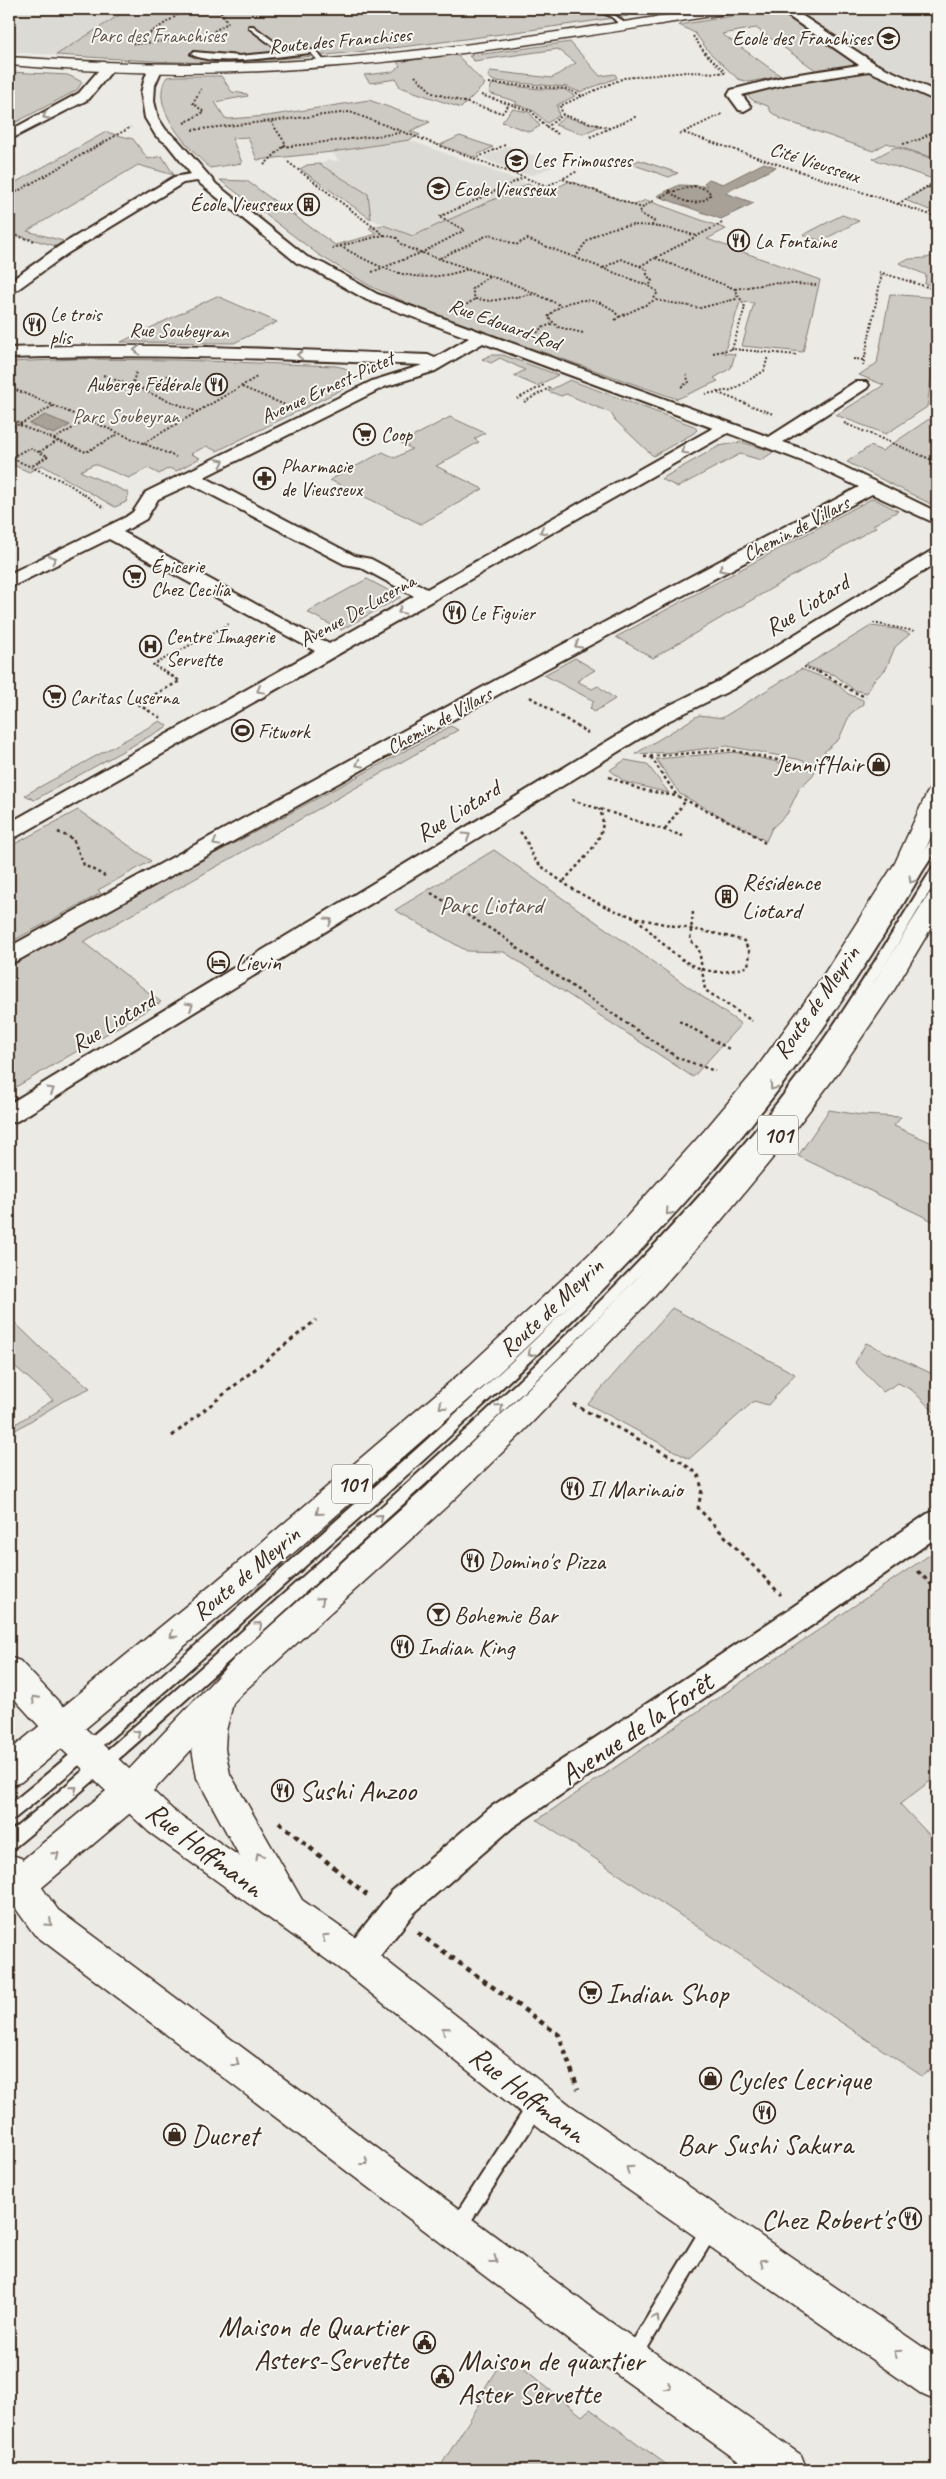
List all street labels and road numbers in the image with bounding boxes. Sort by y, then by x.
street label: Route des Franchises [268,22,414,59]
street label: Cité Vieusseux [767,136,865,189]
street label: Rue Edouard-Rod [446,293,567,357]
street label: Rue Soubeyran [129,317,230,344]
street label: Avenue Ernest-Pictet [257,344,401,429]
street label: Chemin de Villars [739,489,855,567]
street label: Rue Liotard [759,566,858,642]
street label: Avenue De-Luserna [295,568,421,653]
street label: Chemin de Villars [382,680,498,760]
street label: Rue Liotard [410,772,509,848]
street label: Route de Meyrin [766,939,866,1065]
street label: Rue Liotard [65,983,164,1059]
road number: 101 [758,1116,798,1154]
street label: Route de Meyrin [493,1251,610,1363]
road number: 101 [332,1465,372,1504]
street label: Route de Meyrin [186,1519,306,1627]
street label: Avenue de la Forêt [553,1662,722,1793]
street label: Rue Hoffmann [138,1793,272,1907]
street label: Rue Hoffmann [462,2037,595,2153]

